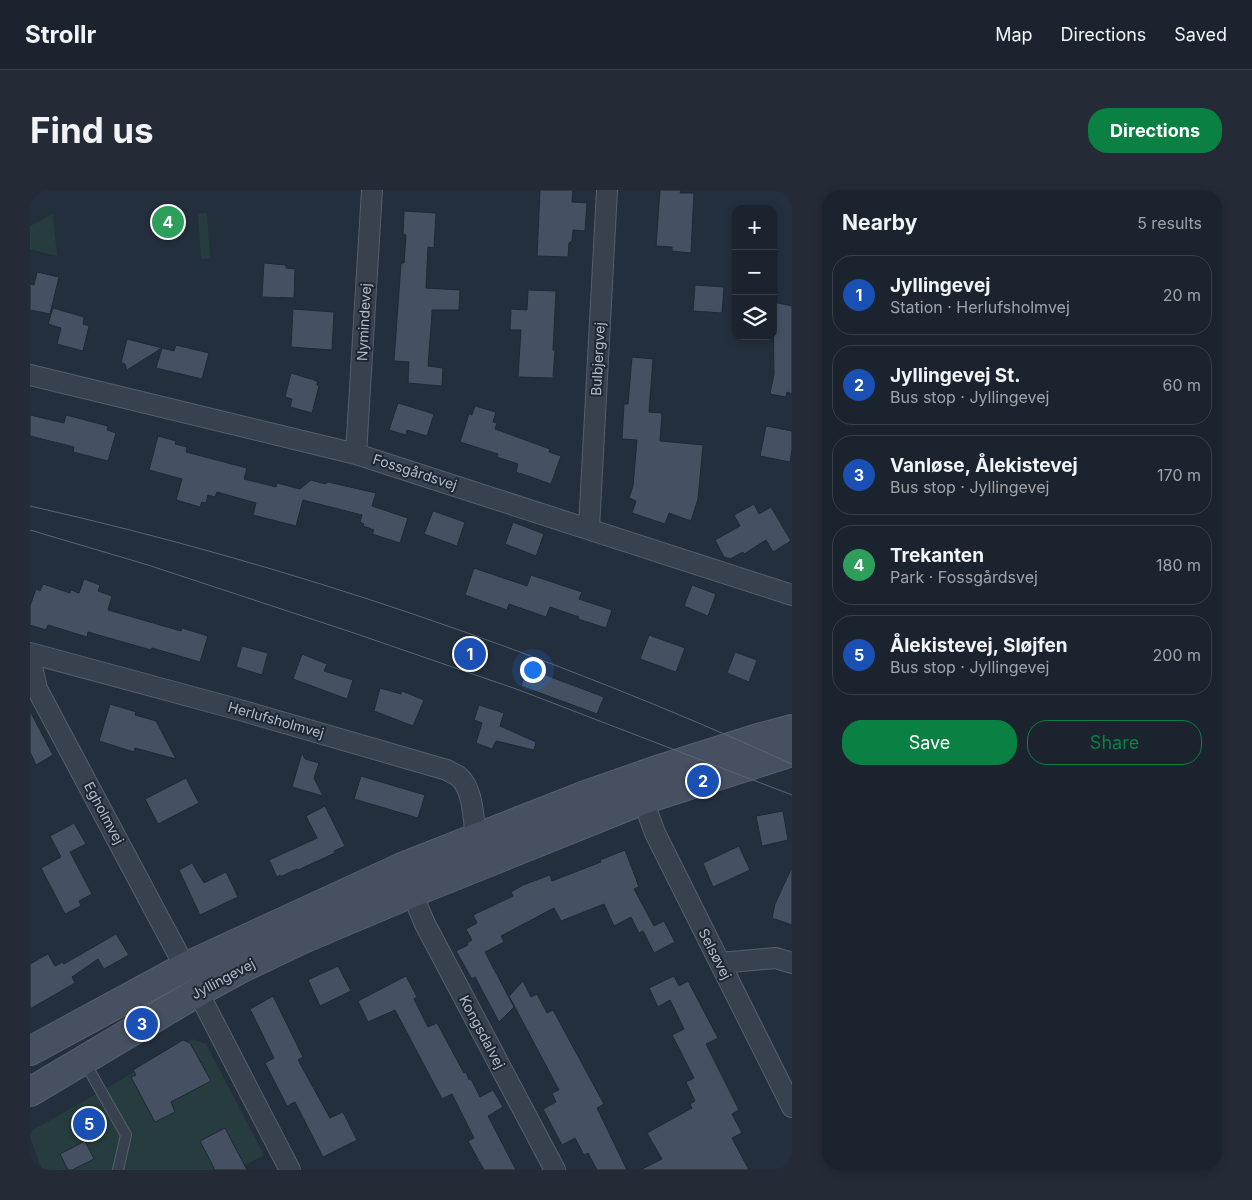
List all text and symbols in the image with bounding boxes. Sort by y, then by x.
text: Strollr [25,20,96,49]
text: Map [995,24,1033,45]
text: Directions [1061,24,1146,45]
text: Saved [1174,24,1227,45]
button: Directions [1088,108,1222,153]
text: Find us [30,109,154,151]
pin: 4 [152,203,184,241]
map controls [732,205,777,340]
button: + [732,205,777,250]
text: Nearby [842,210,917,235]
text: 5 results [1137,213,1202,233]
button: − [732,250,777,295]
text: Jyllingevej [890,274,990,297]
street label: Nymindevej [353,283,374,361]
text: 1 [856,285,862,305]
text: 20 m [1163,285,1201,305]
button: layers [732,295,777,340]
text: Station · Herlufsholmvej [890,297,1070,317]
street label: Bulbjergvej [587,322,608,396]
text: Jyllingevej St. [890,364,1021,387]
text: 2 [854,375,864,395]
text: 60 m [1162,375,1201,395]
text: Bus stop · Jyllingevej [890,387,1049,407]
street label: Fossgårdsvej [371,450,459,493]
text: Vanløse, Ålekistevej [890,454,1078,477]
text: 3 [854,465,864,485]
text: 170 m [1157,465,1201,485]
text: Bus stop · Jyllingevej [890,477,1049,497]
text: Trekanten [890,544,984,567]
text: 4 [854,555,864,575]
text: 180 m [1156,555,1201,575]
text: Park · Fossgårdsvej [890,567,1038,587]
text: Ålekistevej, Sløjfen [890,634,1068,657]
pin: 1 [454,635,486,673]
text: 5 [854,645,864,665]
text: 200 m [1153,645,1201,665]
your location [520,657,546,683]
text: Bus stop · Jyllingevej [890,657,1049,677]
street label: Herlufsholmvej [226,698,326,741]
button: Save [842,720,1017,765]
button: Share [1027,720,1202,765]
pin: 2 [687,762,719,800]
street label: Egholmvej [81,779,128,847]
street label: Selsøvej [695,925,736,982]
street label: Jyllingevej [188,955,258,1002]
street label: Kongsdalvej [456,992,509,1071]
pin: 3 [126,1005,158,1043]
pin: 5 [73,1105,105,1143]

